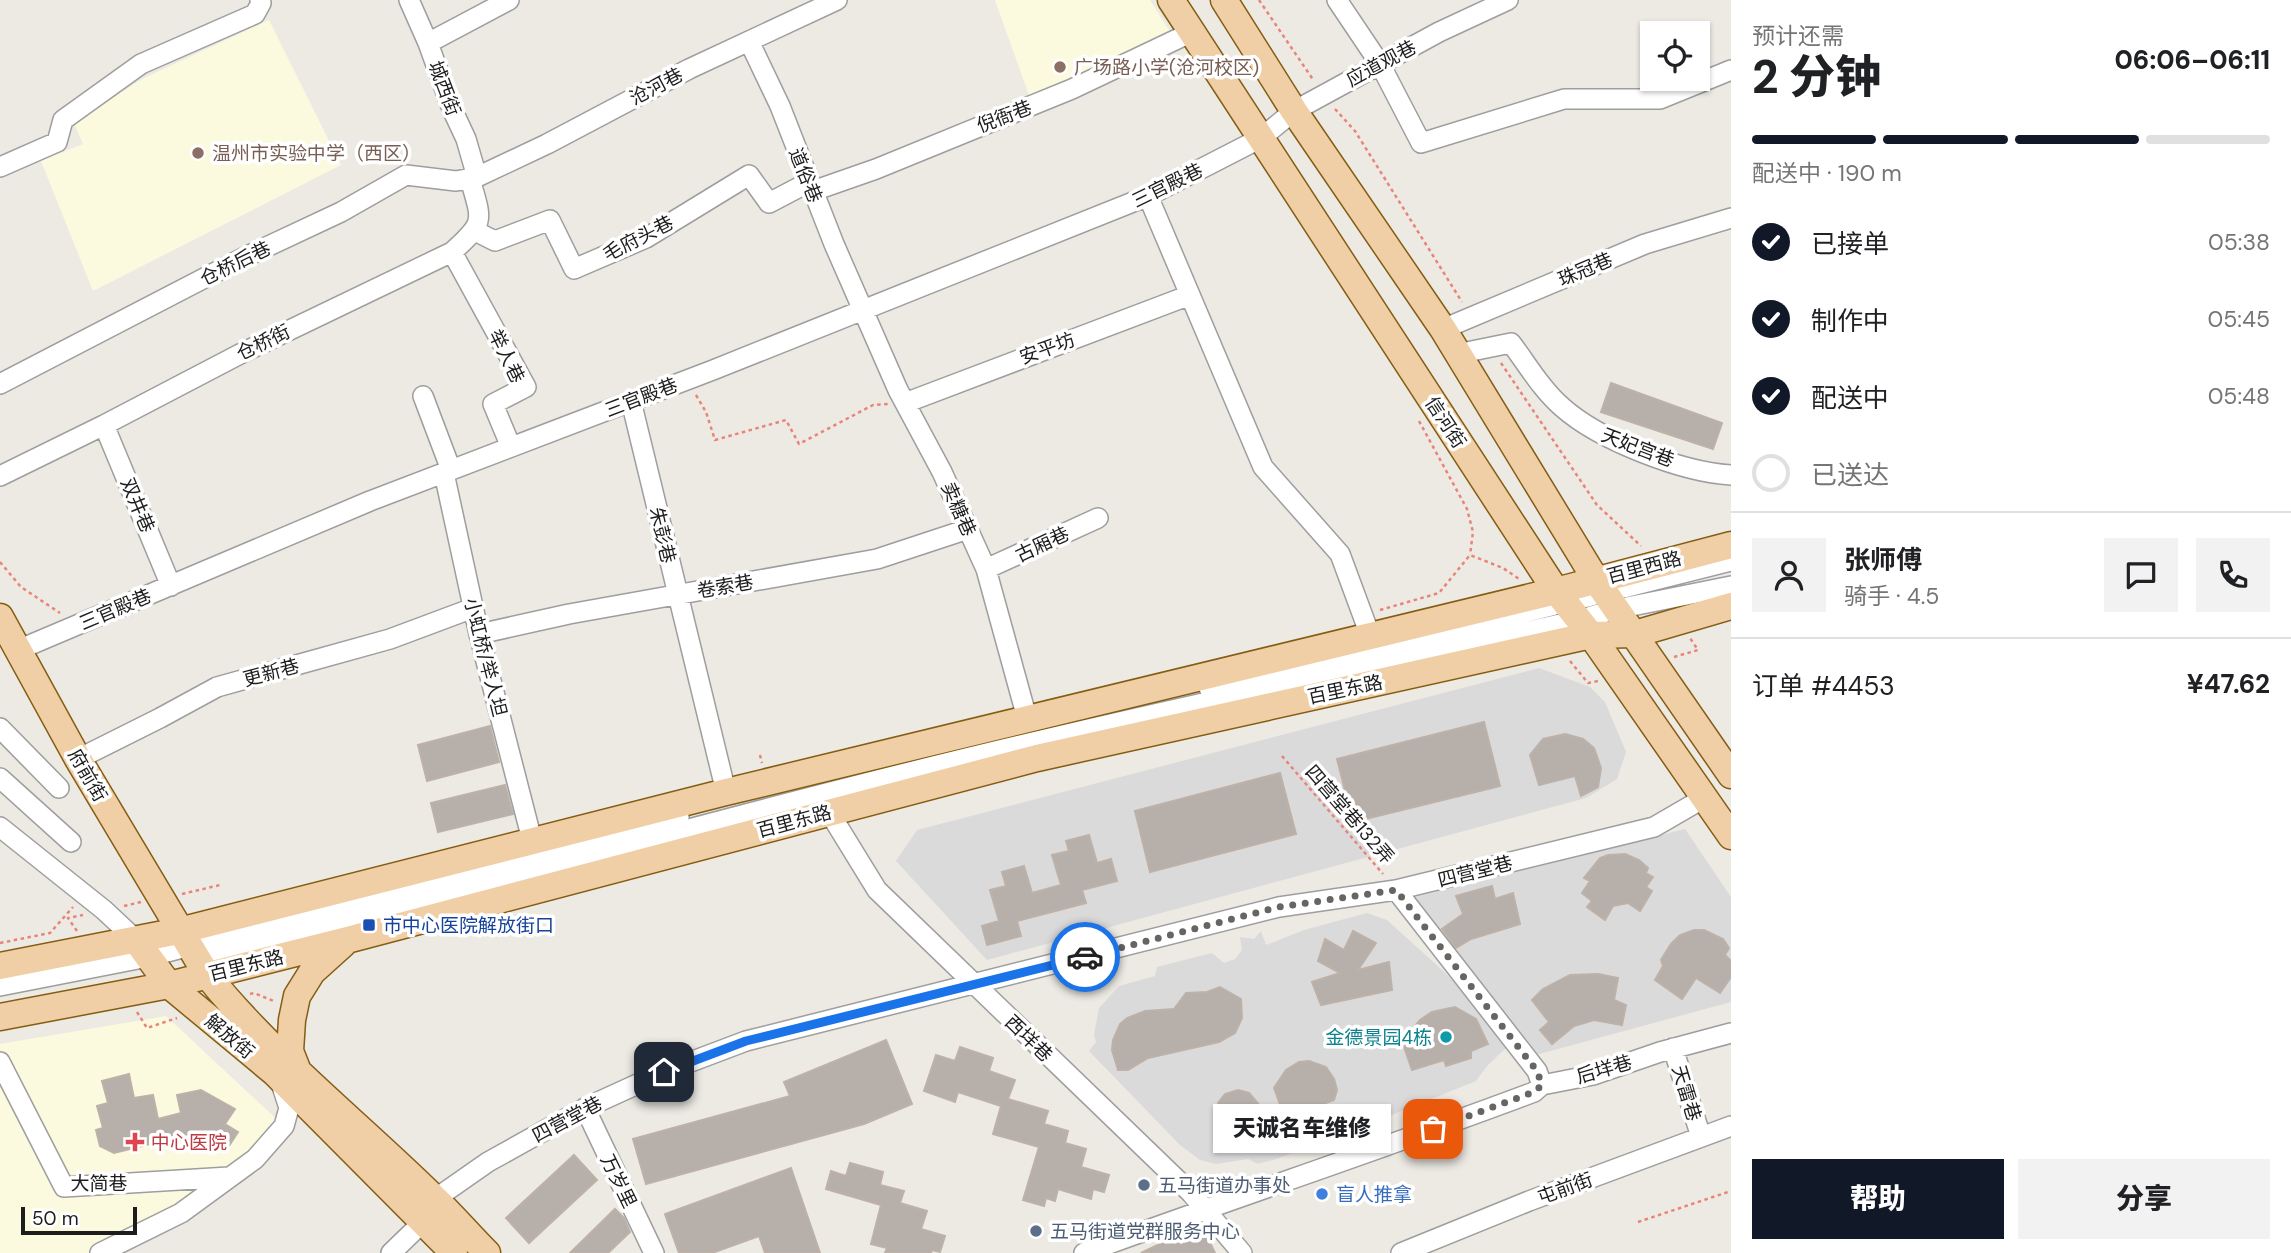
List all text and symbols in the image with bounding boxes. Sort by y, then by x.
map controls [1640,21,1710,91]
button: locate [1640,21,1710,91]
text: 预计还需 [1752,21,1844,51]
street label: 应道观巷 [1342,35,1421,92]
text: 06:06–06:11 [2115,43,2270,77]
text: 2 分钟 [1752,47,1881,107]
place label: 广场路小学(沧河校区) [1074,55,1259,80]
street label: 城西街 [423,57,466,119]
marker: 广场路小学(沧河校区) [1052,59,1068,75]
street label: 沧河巷 [625,62,687,111]
street label: 倪衙巷 [973,95,1035,138]
place label: 温州市实验中学（西区） [212,141,421,166]
street label: 道俗巷 [783,144,828,206]
marker: 温州市实验中学（西区） [190,145,206,161]
street label: 三官殿巷 [1128,158,1207,213]
text: 配送中 · 190 m [1752,158,1902,188]
street label: 毛府头巷 [599,210,678,267]
icon: check [1752,223,1790,261]
text: 已接单 [1811,227,1889,261]
text: 05:38 [2208,227,2270,257]
street label: 仓桥后巷 [196,236,275,291]
street label: 珠冠巷 [1554,247,1616,292]
icon: check [1752,300,1790,338]
text: 制作中 [1811,304,1889,338]
text: 05:45 [2208,304,2270,334]
street label: 仓桥街 [232,319,294,366]
street label: 举人巷 [483,325,530,387]
street label: 安平坊 [1016,327,1078,370]
street label: 三官殿巷 [601,372,681,423]
icon: check [1752,377,1790,415]
text: 配送中 [1811,381,1889,415]
text: 05:48 [2208,381,2270,411]
street label: 信河街 [1420,392,1472,453]
street label: 天妃宫巷 [1598,422,1678,473]
text: 已送达 [1811,458,1889,492]
street label: 双井巷 [115,474,160,536]
street label: 卖糖巷 [936,478,982,540]
street label: 朱彭巷 [644,505,681,566]
street label: 古厢巷 [1011,521,1073,568]
button: person [1752,538,1826,612]
button: chat [2104,538,2178,612]
button: phone [2196,538,2270,612]
text: 张师傅 [1844,543,1922,577]
street label: 百里西路 [1604,546,1684,589]
street label: 卷索巷 [695,569,755,604]
text: 骑手 · 4.5 [1844,581,1939,611]
street label: 三官殿巷 [75,583,155,636]
street label: 小虹桥/举人坦 [459,595,512,719]
street label: 更新巷 [240,653,302,692]
text: ¥47.62 [2187,667,2270,701]
street label: 百里东路 [1305,669,1385,710]
text: 订单 #4453 [1752,669,1895,703]
street label: 府前街 [62,744,113,806]
street label: 四营堂巷132弄 [1300,760,1399,869]
street label: 百里东路 [754,800,834,843]
street label: 四营堂巷 [1435,850,1515,893]
place label: 市中心医院解放街口 [383,913,554,938]
marker: 市中心医院解放街口 [361,917,377,933]
courier [1050,922,1120,992]
icon: car [1066,938,1104,976]
street label: 百里东路 [206,944,286,987]
street label: 解放街 [200,1008,260,1064]
street label: 西垟巷 [999,1010,1058,1067]
place label: 金德景园4栋 [1325,1025,1432,1050]
marker: 金德景园4栋 [1438,1029,1454,1045]
pin [634,1042,694,1102]
street label: 后垟巷 [1573,1050,1635,1089]
icon: home [645,1053,683,1091]
street label: 天雷巷 [1666,1062,1707,1124]
street label: 四营堂巷 [528,1091,607,1148]
pin [1403,1099,1463,1159]
callout: 天诚名车维修 [1212,1104,1391,1154]
icon: bag [1414,1110,1452,1148]
text: 天诚名车维修 [1233,1113,1371,1143]
place label: 中心医院 [151,1130,227,1155]
marker: 中心医院 [125,1132,145,1152]
street label: 万岁里 [595,1150,642,1212]
button: 帮助 [1752,1159,2004,1239]
button: 分享 [2018,1159,2270,1239]
street label: 屯前街 [1534,1167,1596,1210]
street label: 大简巷 [70,1171,128,1196]
place label: 五马街道办事处 [1158,1173,1291,1198]
marker: 五马街道办事处 [1136,1177,1152,1193]
place label: 盲人推拿 [1336,1182,1412,1207]
marker: 盲人推拿 [1314,1186,1330,1202]
scale bar [21,1204,136,1236]
text: 50 m [32,1206,79,1231]
place label: 五马街道党群服务中心 [1050,1219,1240,1244]
marker: 五马街道党群服务中心 [1028,1223,1044,1239]

